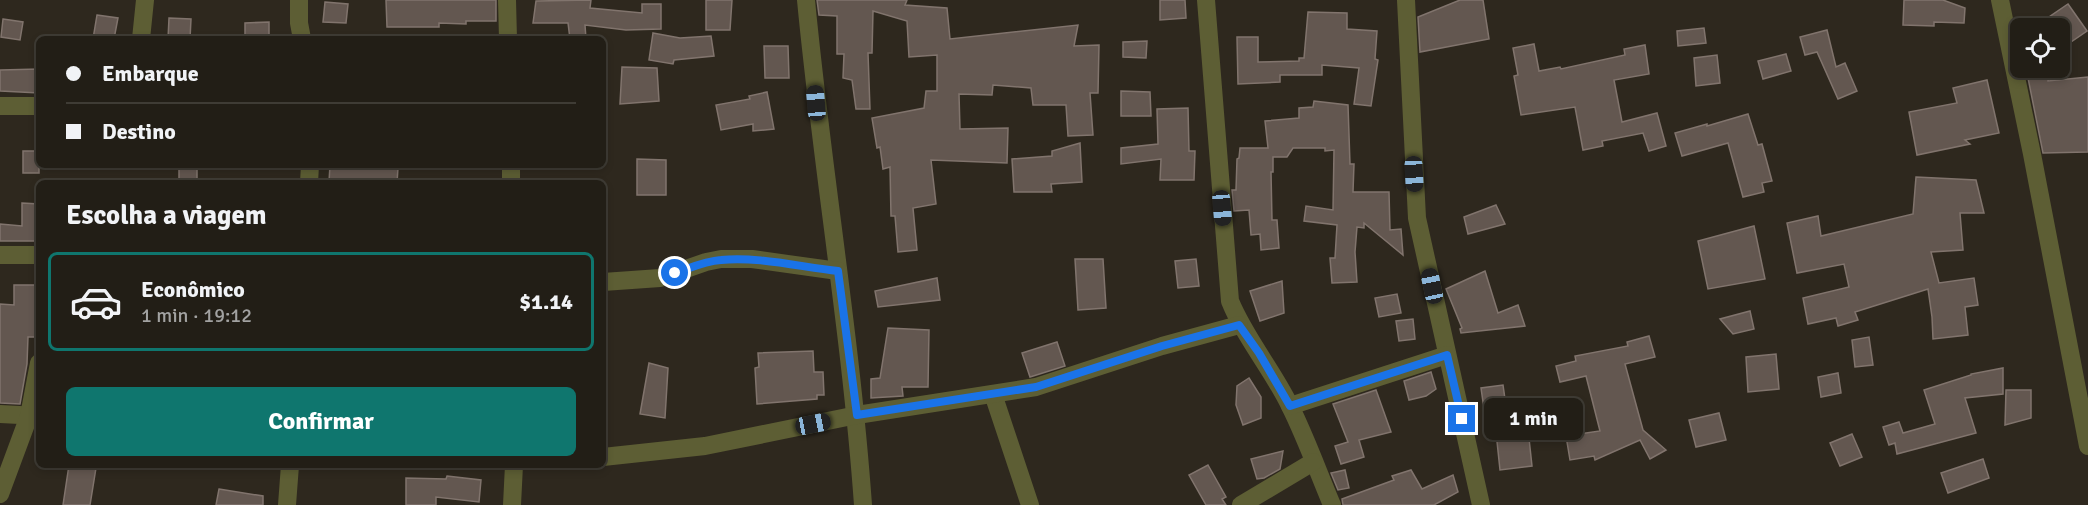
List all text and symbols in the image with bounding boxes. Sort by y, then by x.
map controls [2010,18,2070,78]
button: locate [2010,18,2070,78]
text: Embarque [102,60,199,87]
car [805,84,827,122]
text: Destino [102,118,176,145]
car [1404,156,1424,192]
car [1211,189,1233,227]
text: Escolha a viagem [66,199,267,232]
route start [661,259,688,286]
car [1419,267,1445,305]
icon: car [69,275,123,329]
text: Econômico [141,276,245,303]
text: $1.14 [519,288,573,315]
text: 1 min · 19:12 [141,303,252,328]
button: Confirmar [66,387,576,456]
callout: 1 min [1483,398,1582,440]
route end [1448,405,1475,432]
text: 1 min [1509,406,1558,431]
car [794,412,832,436]

